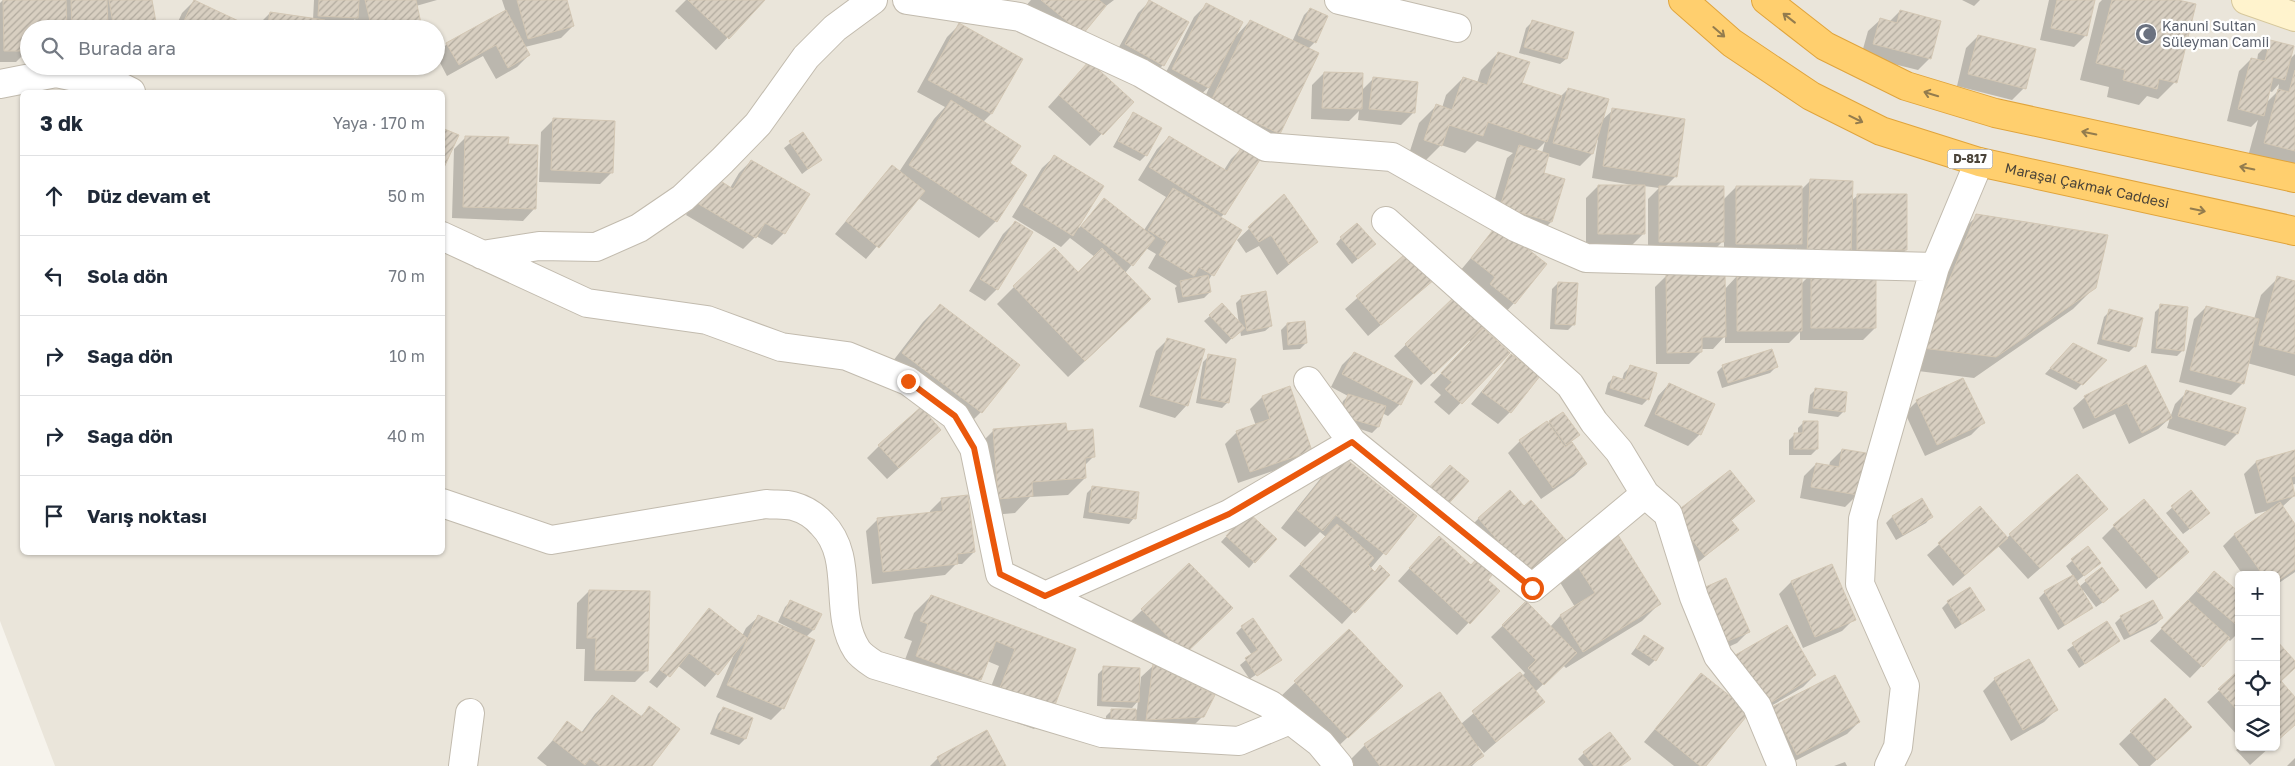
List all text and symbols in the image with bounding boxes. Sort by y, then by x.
one-way arrow [1783,12,1796,23]
place label: Kanuni Sultan Süleyman Camii [2162,17,2269,50]
search box [20,20,445,75]
mosque icon: Kanuni Sultan Süleyman Camii [2134,22,2158,46]
one-way arrow [1713,26,1726,38]
icon: search [38,34,66,62]
text: Burada ara [78,36,176,59]
one-way arrow [1924,88,1940,98]
text: 3 dk [40,110,83,136]
text: Yaya · 170 m [333,113,425,133]
one-way arrow [1848,115,1863,124]
one-way arrow [2081,128,2097,137]
road number: D-817 [1948,150,1992,168]
street label: Maraşal Çakmak Caddesi [2003,159,2171,211]
one-way arrow [2240,163,2256,172]
icon: ahead [40,182,68,210]
text: Düz devam et [87,184,211,207]
text: 50 m [388,186,425,206]
one-way arrow [2190,206,2206,215]
icon: left [40,262,68,290]
text: Sola dön [87,264,168,287]
text: 70 m [388,266,425,286]
icon: right [40,342,68,370]
text: Sağa dön [87,344,173,367]
text: 10 m [389,346,425,366]
route end [897,370,920,393]
icon: right [40,422,68,450]
text: Sağa dön [87,424,173,447]
text: 40 m [387,426,425,446]
icon: arrive [40,502,68,530]
text: Varış noktası [87,504,207,527]
map controls [2235,571,2280,751]
button: + [2235,571,2280,616]
route start [1521,577,1544,600]
button: − [2235,616,2280,661]
button: locate [2235,661,2280,706]
button: layers [2235,706,2280,751]

